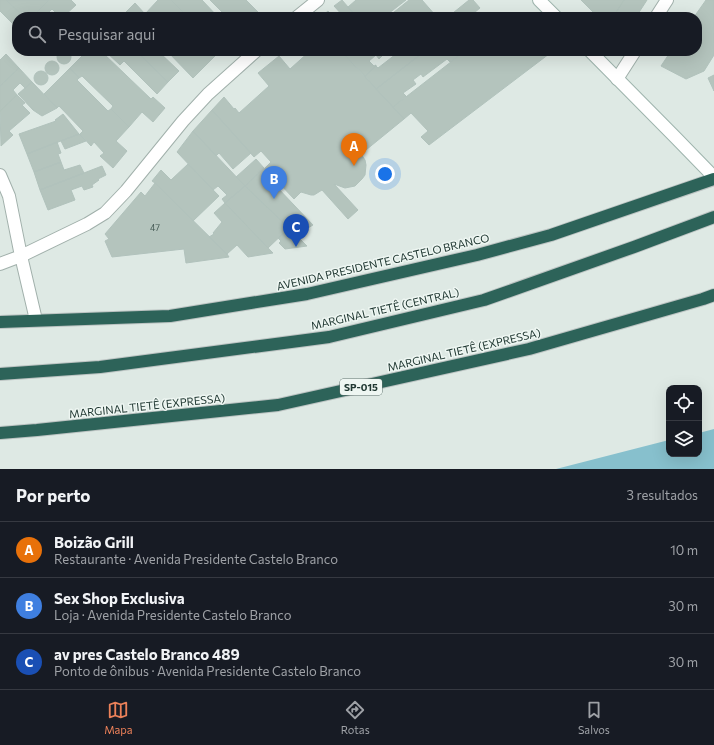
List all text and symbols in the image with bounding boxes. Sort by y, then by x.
search box [12,12,702,56]
icon: search [26,23,48,45]
text: Pesquisar aqui [58,25,155,43]
pin: A [341,133,367,166]
your location [375,164,395,184]
pin: B [261,166,287,199]
pin: C [283,214,309,247]
house number: 47 [150,222,160,233]
street label: AVENIDA PRESIDENTE CASTELO BRANCO [275,231,490,292]
street label: MARGINAL TIETÊ (CENTRAL) [309,284,460,332]
street label: MARGINAL TIETÊ (EXPRESSA) [386,325,542,373]
road number: SP-015 [340,379,382,395]
map controls [666,385,702,457]
button: locate [666,385,702,421]
street label: MARGINAL TIETÊ (EXPRESSA) [68,390,226,420]
button: layers [666,421,702,457]
text: Por perto [16,485,91,506]
text: 3 resultados [627,487,698,503]
text: Boizão Grill [54,533,134,551]
text: A [24,542,34,558]
text: 10 m [670,542,698,558]
text: Restaurante · Avenida Presidente Castelo Branco [54,551,338,567]
text: Sex Shop Exclusiva [54,589,185,607]
text: B [25,598,33,614]
text: 30 m [668,598,698,614]
text: Loja · Avenida Presidente Castelo Branco [54,607,292,623]
text: av pres Castelo Branco 489 [54,645,240,663]
text: C [25,654,33,670]
text: 30 m [668,654,698,670]
text: Ponto de ônibus · Avenida Presidente Castelo Branco [54,663,361,679]
tab: Mapa [104,699,133,736]
tab: Rotas [341,699,370,736]
tab: Salvos [578,699,610,736]

